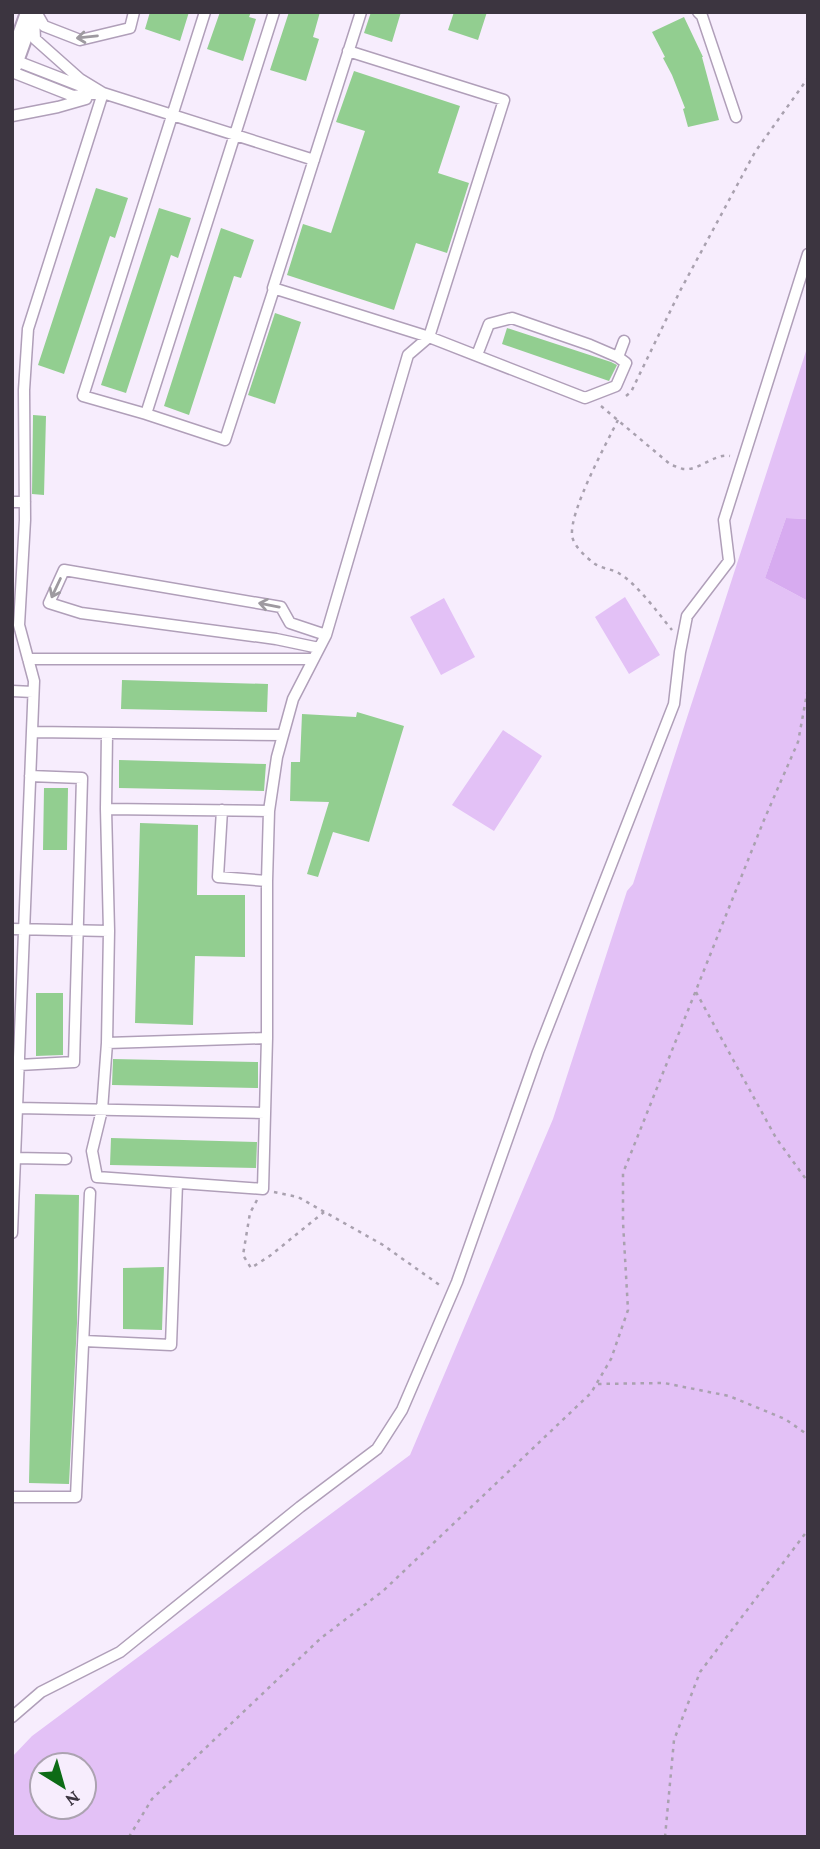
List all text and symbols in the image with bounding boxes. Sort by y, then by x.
one-way arrow [76,30,98,43]
one-way arrow [49,577,62,598]
one-way arrow [258,598,281,611]
north arrow [28,1751,98,1821]
text: N [61,1787,84,1811]

